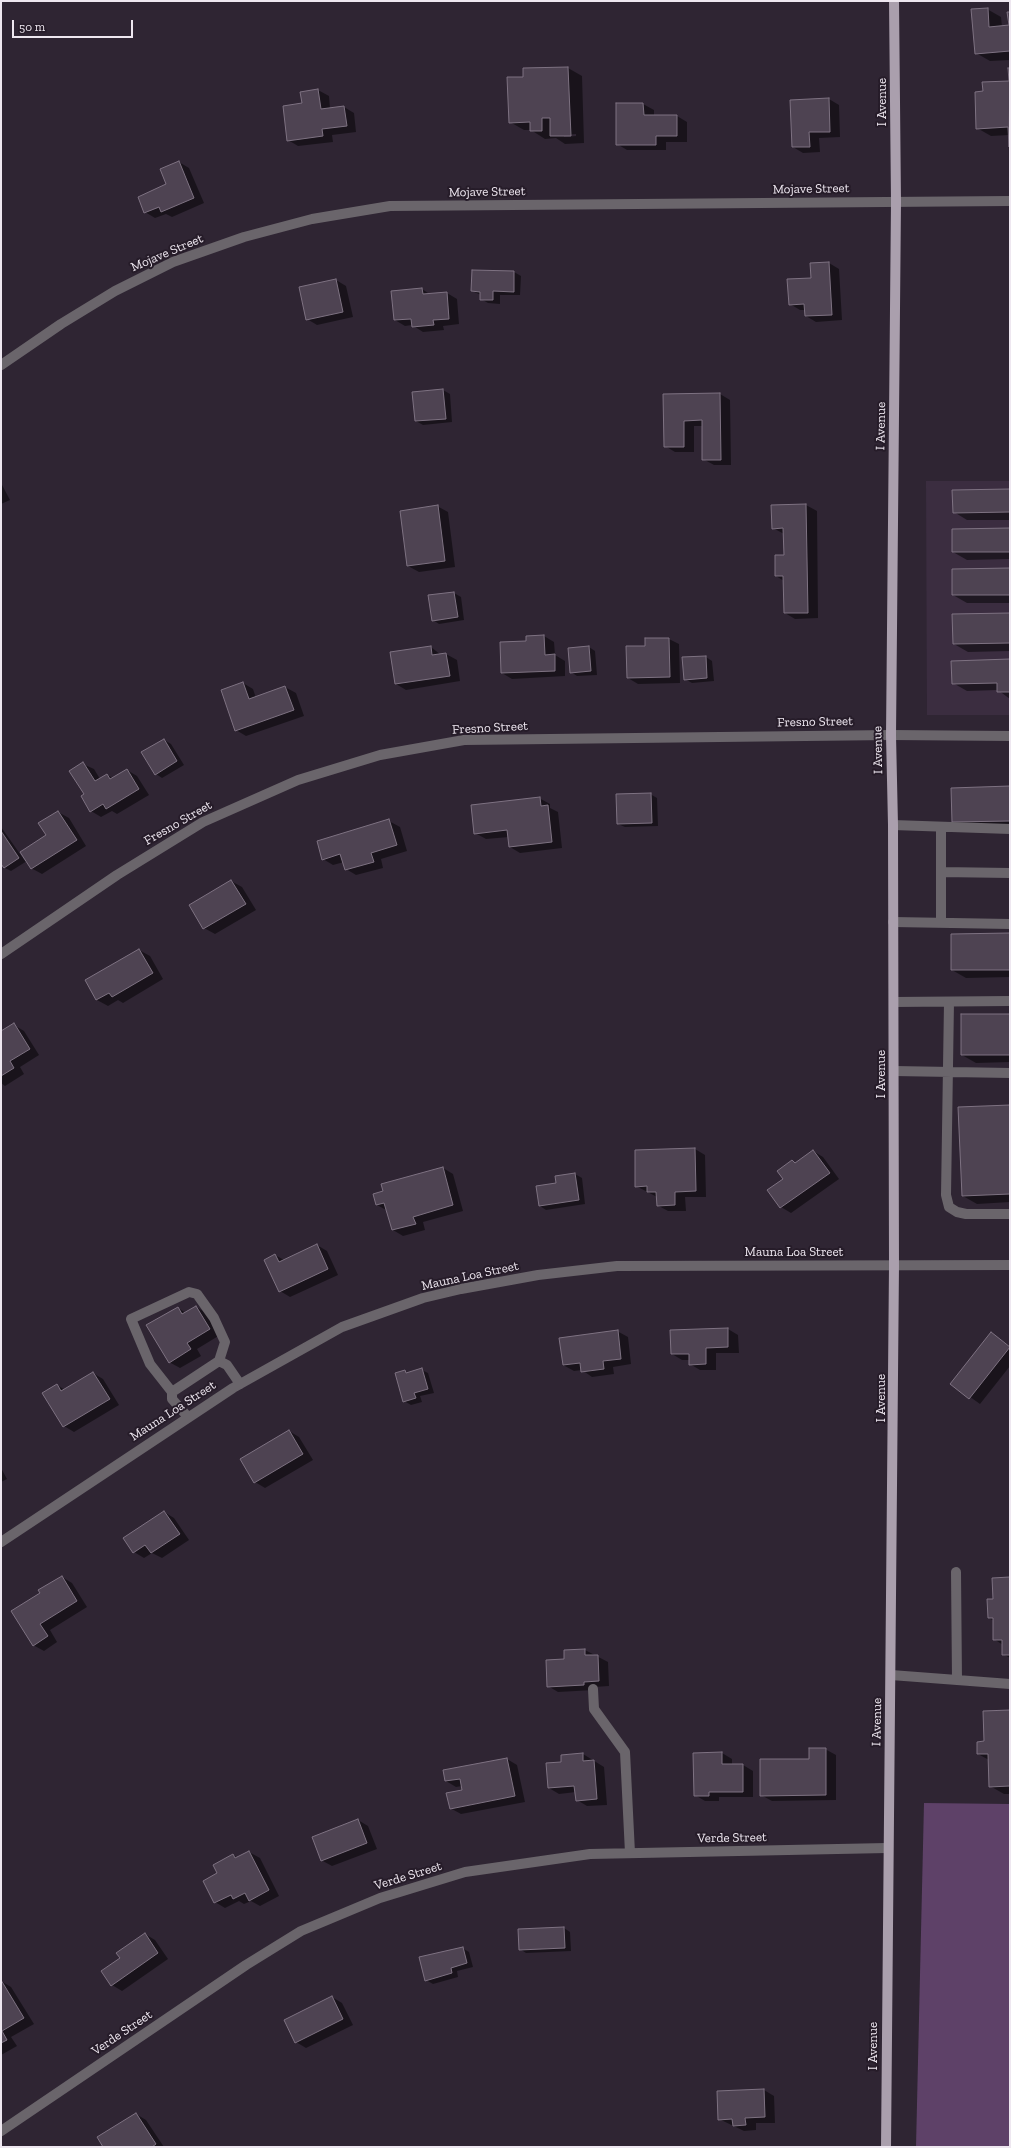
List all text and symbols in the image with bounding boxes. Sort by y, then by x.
scale bar [14,12,135,38]
text: 50 m [19,20,45,34]
street label: I Avenue [874,78,890,126]
street label: Mojave Street [772,181,850,197]
street label: Mojave Street [448,184,526,200]
street label: Mojave Street [129,231,205,275]
street label: I Avenue [873,402,889,450]
street label: Fresno Street [777,714,853,730]
street label: Fresno Street [452,718,528,738]
street label: I Avenue [870,726,886,774]
street label: Fresno Street [141,797,215,849]
street label: I Avenue [873,1050,889,1098]
street label: Mauna Loa Street [745,1244,843,1260]
street label: Mauna Loa Street [420,1258,520,1294]
street label: I Avenue [873,1374,889,1422]
street label: Mauna Loa Street [127,1378,219,1444]
street label: I Avenue [869,1698,885,1746]
street label: Verde Street [697,1830,767,1846]
street label: Verde Street [372,1858,444,1894]
street label: Verde Street [89,2007,155,2059]
street label: I Avenue [865,2022,881,2070]

